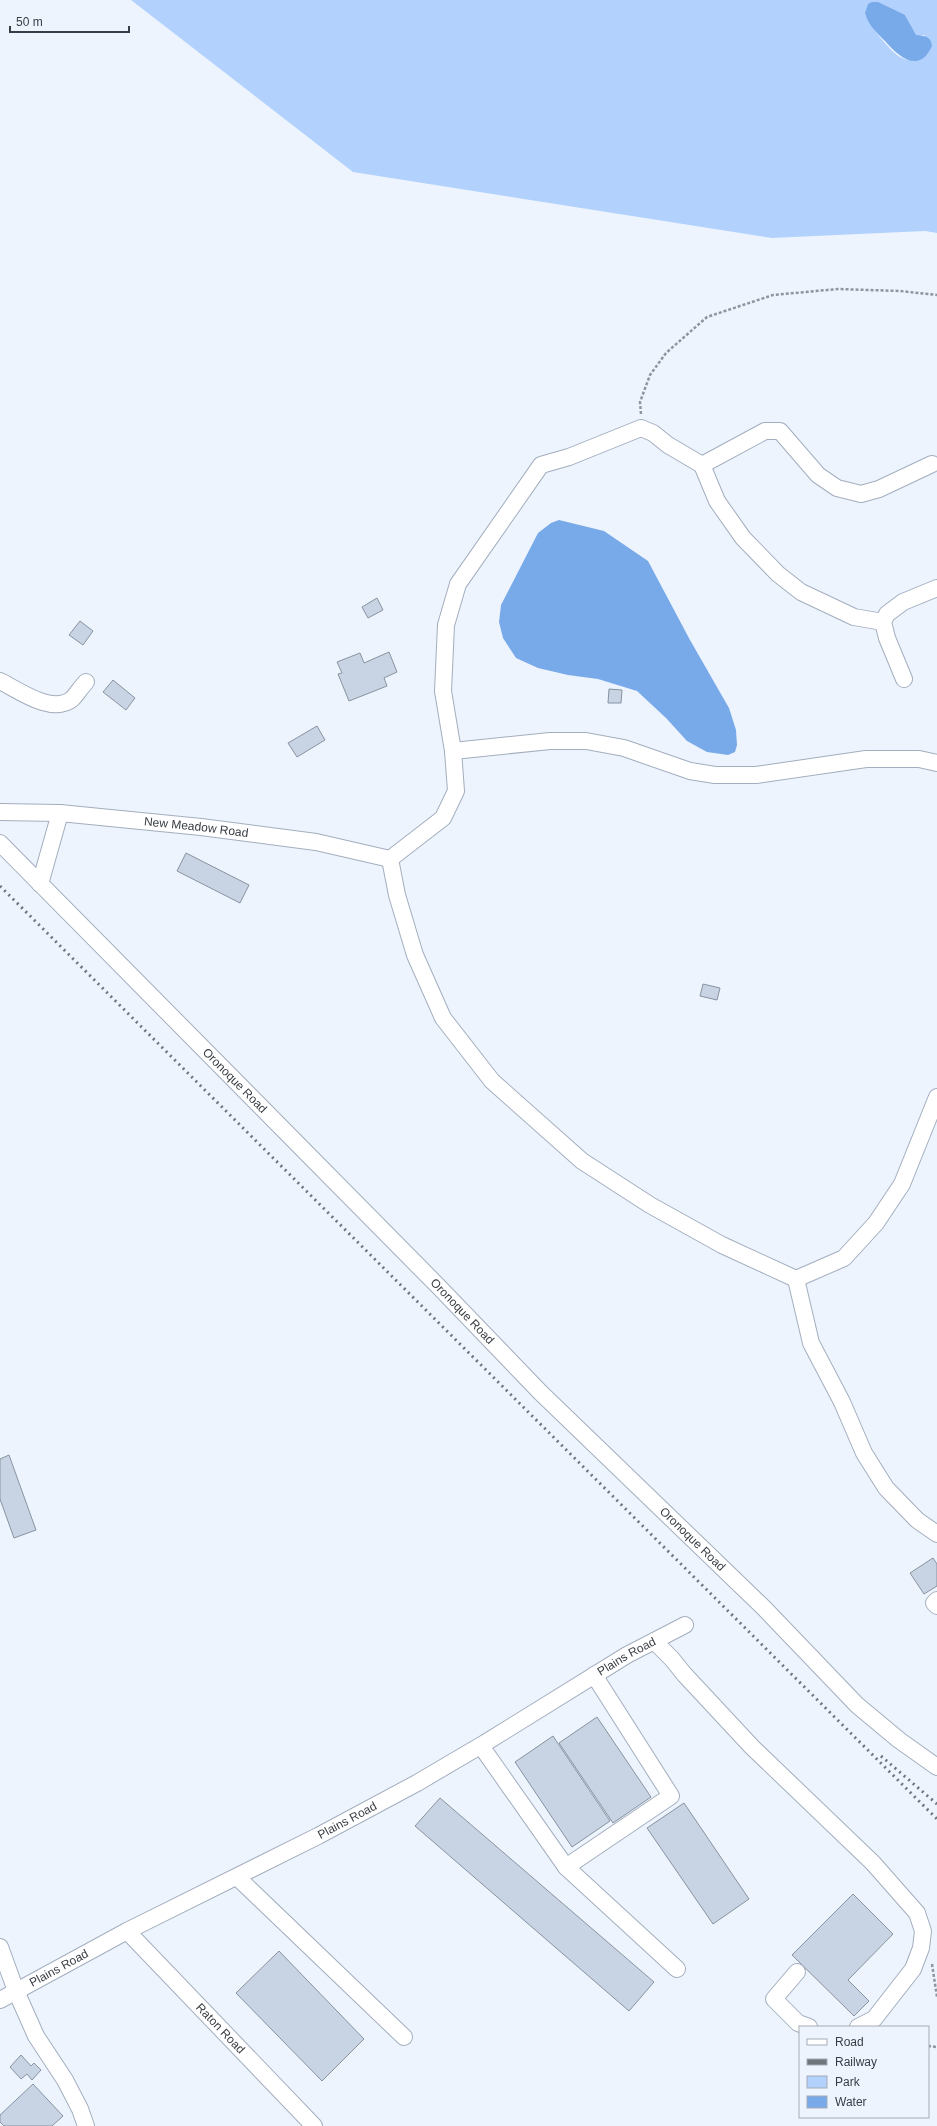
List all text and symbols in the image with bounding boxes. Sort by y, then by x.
scale bar [10,8,129,34]
text: 50 m [16,15,43,29]
street label: New Meadow Road [143,814,249,840]
street label: Oronoque Road [200,1045,270,1116]
street label: Oronoque Road [428,1276,497,1347]
street label: Oronoque Road [657,1504,728,1574]
street label: Plains Road [595,1634,658,1679]
street label: Plains Road [315,1799,379,1842]
street label: Plains Road [27,1946,91,1990]
street label: Raton Road [193,2000,248,2056]
legend [799,2026,929,2118]
text: Road [835,2035,864,2049]
text: Railway [835,2055,877,2069]
text: Park [835,2075,861,2089]
text: Water [835,2095,867,2109]

